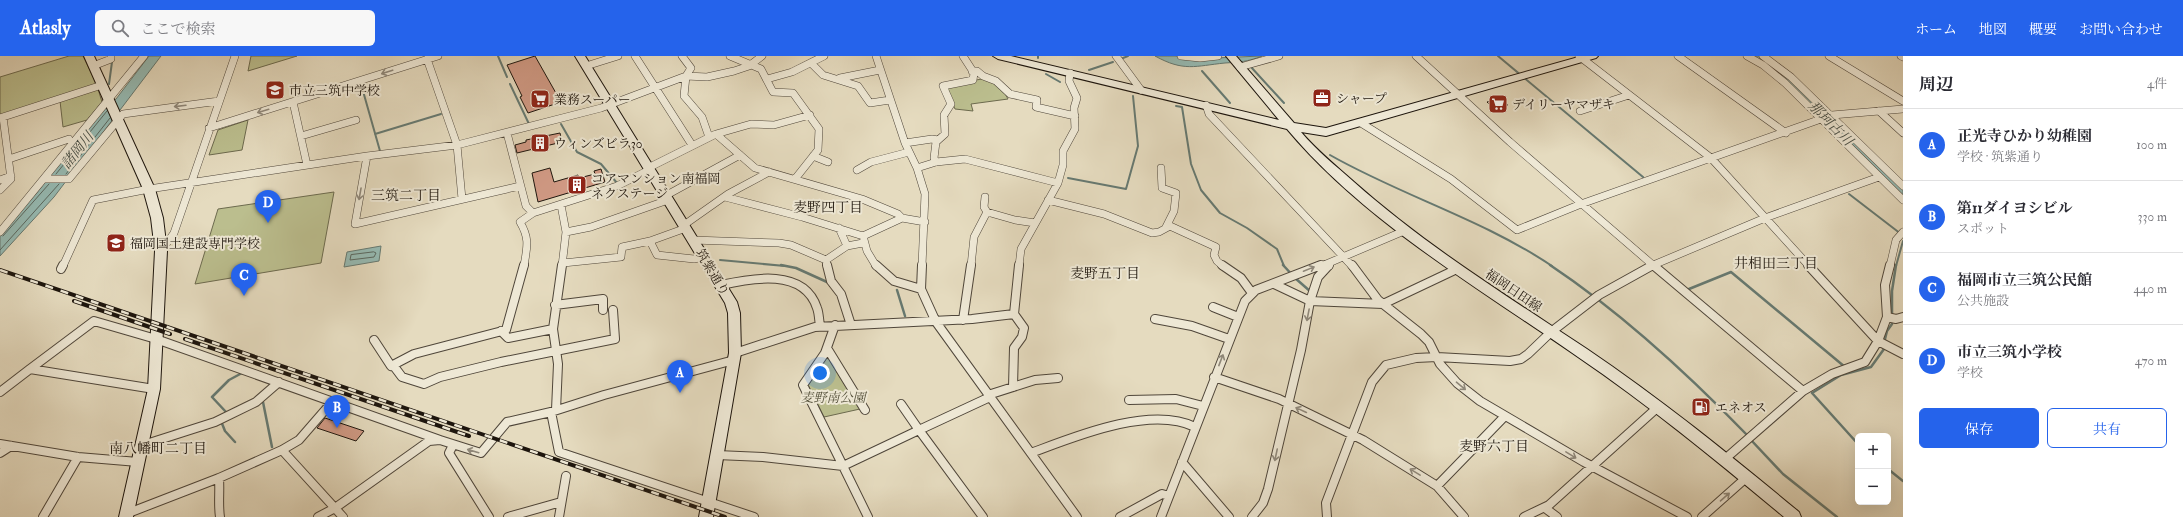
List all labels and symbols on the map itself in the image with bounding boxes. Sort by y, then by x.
one-way arrow [381,69,394,76]
school or university icon: 市立三筑中学校 [264,79,286,101]
place label: 市立三筑中学校 [289,83,380,99]
office icon: シャープ [1311,87,1333,109]
supermarket icon: 業務スーパー [529,88,551,110]
place label: シャープ [1336,91,1387,107]
place label: 業務スーパー [554,92,631,108]
supermarket icon: デイリーヤマザキ [1487,93,1509,115]
place label: デイリーヤマザキ [1512,97,1615,113]
water label: 那珂古川 [1805,98,1858,151]
one-way arrow [174,102,187,110]
one-way arrow [257,108,269,116]
water label: 諸岡川 [58,127,98,172]
building icon: ウィンズビラ30 [529,132,551,154]
place label: ウィンズビラ30 [554,136,643,152]
place label: コアマンション南福岡 ネクステージ [591,171,720,202]
building icon: コアマンション南福岡 ネクステージ [566,174,588,196]
one-way arrow [356,187,364,200]
district label: 三筑二丁目 [371,187,441,204]
pin: D [255,190,281,223]
district label: 麦野四丁目 [793,199,863,216]
school or university icon: 福岡国土建設専門学校 [105,232,127,254]
place label: 福岡国土建設専門学校 [130,236,260,252]
street label: 筑紫通り [692,246,732,299]
district label: 井相田三丁目 [1734,255,1818,272]
pin: C [231,263,257,296]
one-way arrow [1303,264,1315,272]
district label: 麦野五丁目 [1070,265,1140,282]
street label: 福岡日田線 [1482,266,1545,316]
one-way arrow [1303,308,1311,321]
one-way arrow [1217,354,1225,366]
pin: A [667,360,693,393]
your location [810,363,830,383]
one-way arrow [1456,382,1466,391]
park label: 麦野南公園 [800,390,867,406]
pin: B [324,395,350,428]
fuel station icon: エネオス [1690,396,1712,418]
place label: エネオス [1715,400,1767,416]
one-way arrow [1296,406,1308,413]
district label: 麦野六丁目 [1459,438,1529,455]
district label: 南八幡町二丁目 [109,440,207,457]
one-way arrow [467,447,480,454]
one-way arrow [1272,448,1280,461]
one-way arrow [1566,451,1577,459]
one-way arrow [1410,468,1421,476]
one-way arrow [1720,493,1730,502]

